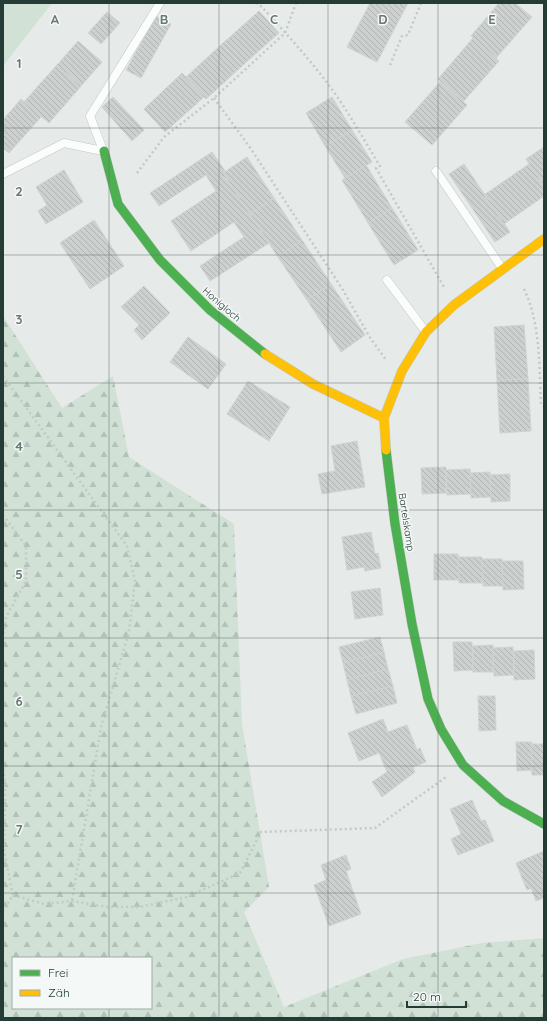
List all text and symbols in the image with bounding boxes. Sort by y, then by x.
text: A [51,11,60,27]
text: B [160,11,168,27]
text: C [270,11,278,27]
text: D [378,11,388,27]
text: E [488,11,496,27]
text: 1 [16,55,22,71]
text: 2 [15,183,23,199]
street label: Honigloch [200,284,243,325]
text: 3 [16,311,23,327]
text: 4 [15,438,23,454]
street label: Bartelskamp [395,492,418,552]
text: 5 [15,566,23,582]
text: 6 [15,693,23,709]
text: 7 [15,821,23,837]
legend [12,957,152,1009]
text: Frei [48,965,68,980]
scale bar [407,983,466,1009]
text: Zäh [48,985,70,1000]
text: 20 m [413,989,441,1004]

